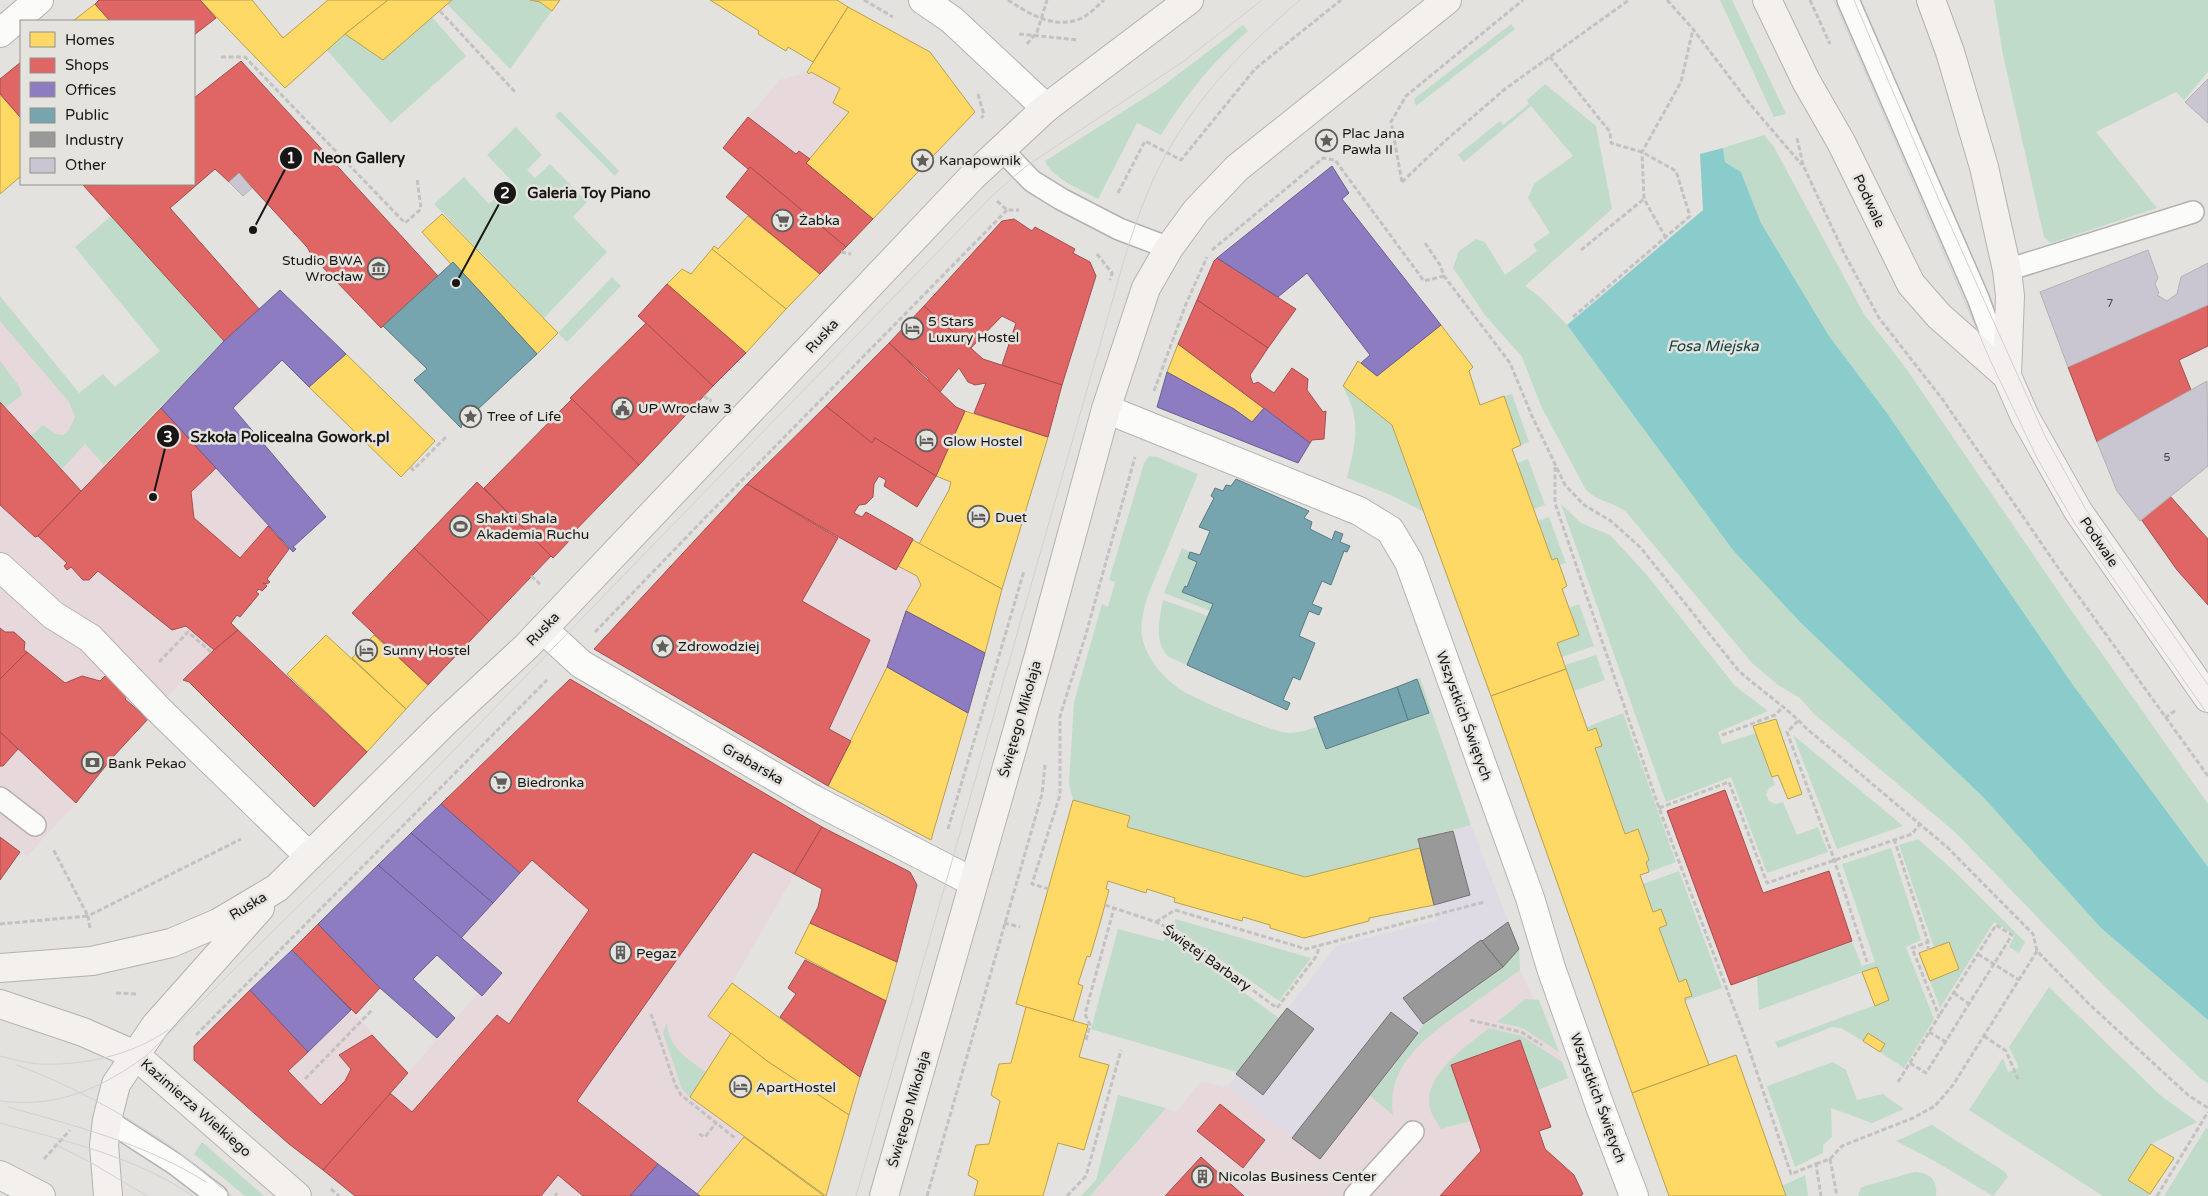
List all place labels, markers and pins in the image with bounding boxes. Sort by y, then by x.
place label: Plac Jana Pawła II [1342,125,1405,158]
place icon: Plac Jana Pawła II [1314,129,1338,153]
callout: Neon Gallery [278,143,415,173]
place icon: Kanapownik [911,148,935,172]
place label: Kanapownik [939,152,1021,169]
callout: Galeria Toy Piano [492,178,661,208]
supermarket icon: Żabka [771,208,795,232]
place label: Żabka [799,212,840,229]
place label: Studio BWA Wrocław [282,252,363,285]
museum icon: Studio BWA Wrocław [367,256,391,280]
place label: 5 Stars Luxury Hostel [928,313,1019,346]
hotel icon: 5 Stars Luxury Hostel [900,317,924,341]
public building icon: UP Wrocław 3 [610,396,634,420]
place label: UP Wrocław 3 [638,400,732,417]
place icon: Tree of Life [459,404,483,428]
place label: Tree of Life [487,408,561,425]
callout: Szkoła Policealna Gowork.pl [155,421,399,451]
hotel icon: Glow Hostel [915,429,939,453]
place label: Glow Hostel [943,433,1022,450]
hotel icon: Duet [967,505,991,529]
place label: Duet [995,509,1028,526]
place label: Shakti Shala Akademia Ruchu [476,510,589,543]
sports icon: Shakti Shala Akademia Ruchu [448,514,472,538]
place icon: Zdrowodziej [650,634,674,658]
hotel icon: Sunny Hostel [355,638,379,662]
place label: Zdrowodziej [678,638,760,655]
place label: Sunny Hostel [383,642,470,659]
bank icon: Bank Pekao [80,751,104,775]
place label: Bank Pekao [108,755,186,772]
supermarket icon: Biedronka [489,770,513,794]
place label: Biedronka [517,774,584,791]
building icon: Pegaz [608,941,632,965]
place label: Pegaz [636,945,677,962]
hotel icon: ApartHostel [728,1075,752,1099]
place label: ApartHostel [756,1079,836,1096]
building icon: Nicolas Business Center [1190,1164,1214,1188]
place label: Nicolas Business Center [1218,1168,1377,1185]

